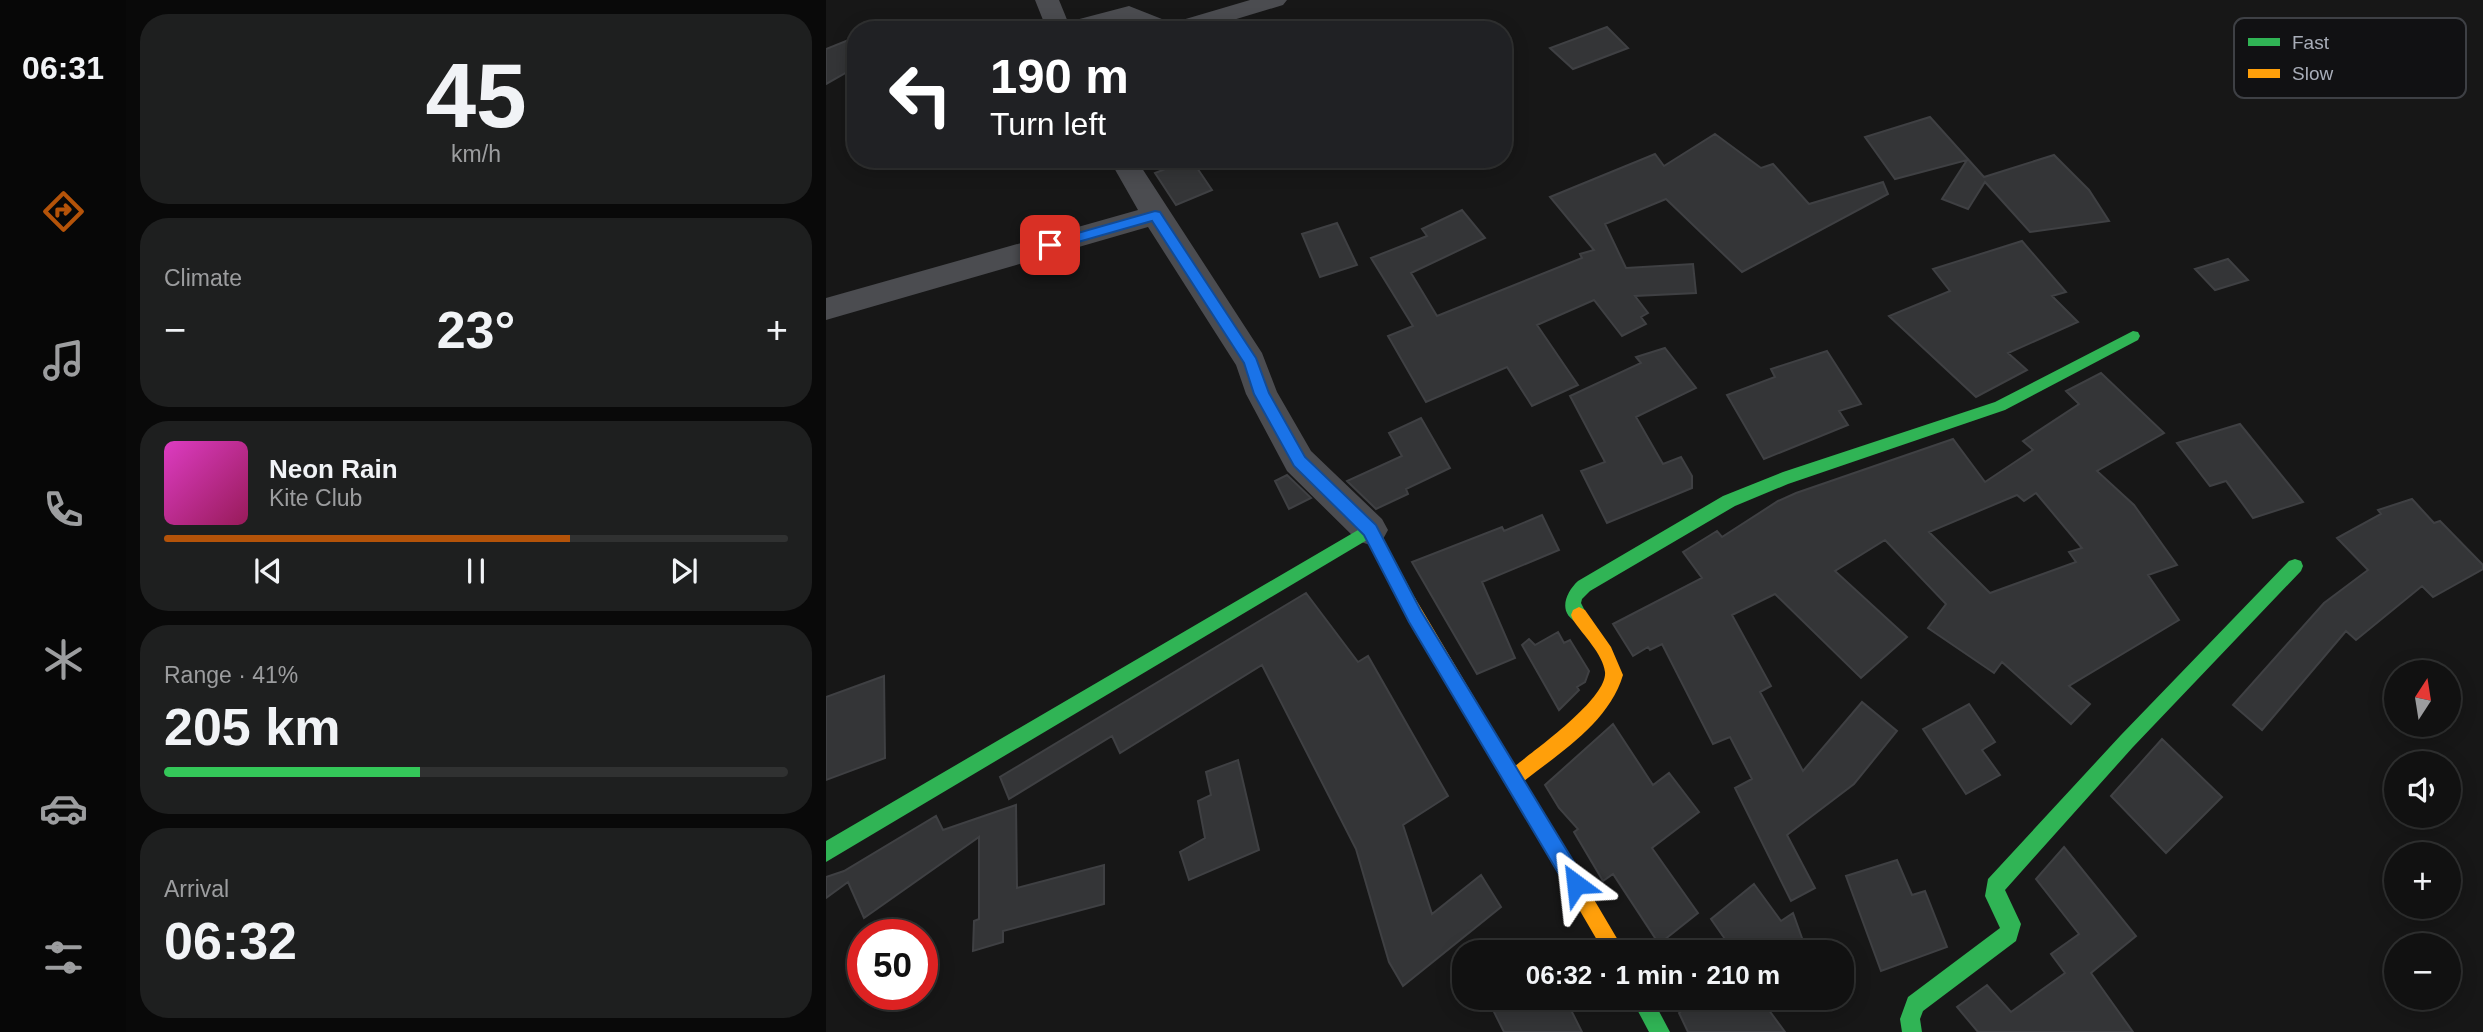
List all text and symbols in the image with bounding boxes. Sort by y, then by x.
legend [2234,18,2466,98]
text: Fast [2292,32,2330,53]
text: 45 [425,45,527,146]
icon: left [875,49,966,140]
text: 190 m [990,49,1129,103]
text: 06:31 [22,50,104,86]
text: Slow [2292,63,2333,84]
text: Turn left [990,106,1106,142]
text: km/h [451,141,501,167]
icon: directions [39,187,88,236]
pin [1020,215,1080,275]
icon: arrive [1031,226,1069,264]
text: Climate [164,265,242,291]
text: 23° [437,301,515,359]
text: − [164,309,186,351]
text: + [766,309,788,351]
icon: music [39,336,88,385]
text: Neon Rain [269,454,398,484]
icon: phone [39,485,88,534]
text: Kite Club [269,485,362,511]
icon: previous [249,552,287,590]
icon: pause [457,552,495,590]
icon: next [665,552,703,590]
icon: climate [39,635,88,684]
north arrow [2384,660,2460,737]
map controls [2384,660,2461,1010]
text: Range · 41% [164,662,298,688]
text: 205 km [164,698,340,756]
button: sound [2384,751,2461,828]
icon: car [39,784,88,833]
button: + [2384,842,2461,919]
position arrow [1539,847,1613,921]
text: Arrival [164,876,229,902]
text: 06:32 [164,912,297,970]
speed limit sign: 50 [847,919,938,1010]
icon: filters [39,933,88,982]
button: − [2384,933,2461,1010]
text: 06:32 · 1 min · 210 m [1526,960,1780,990]

